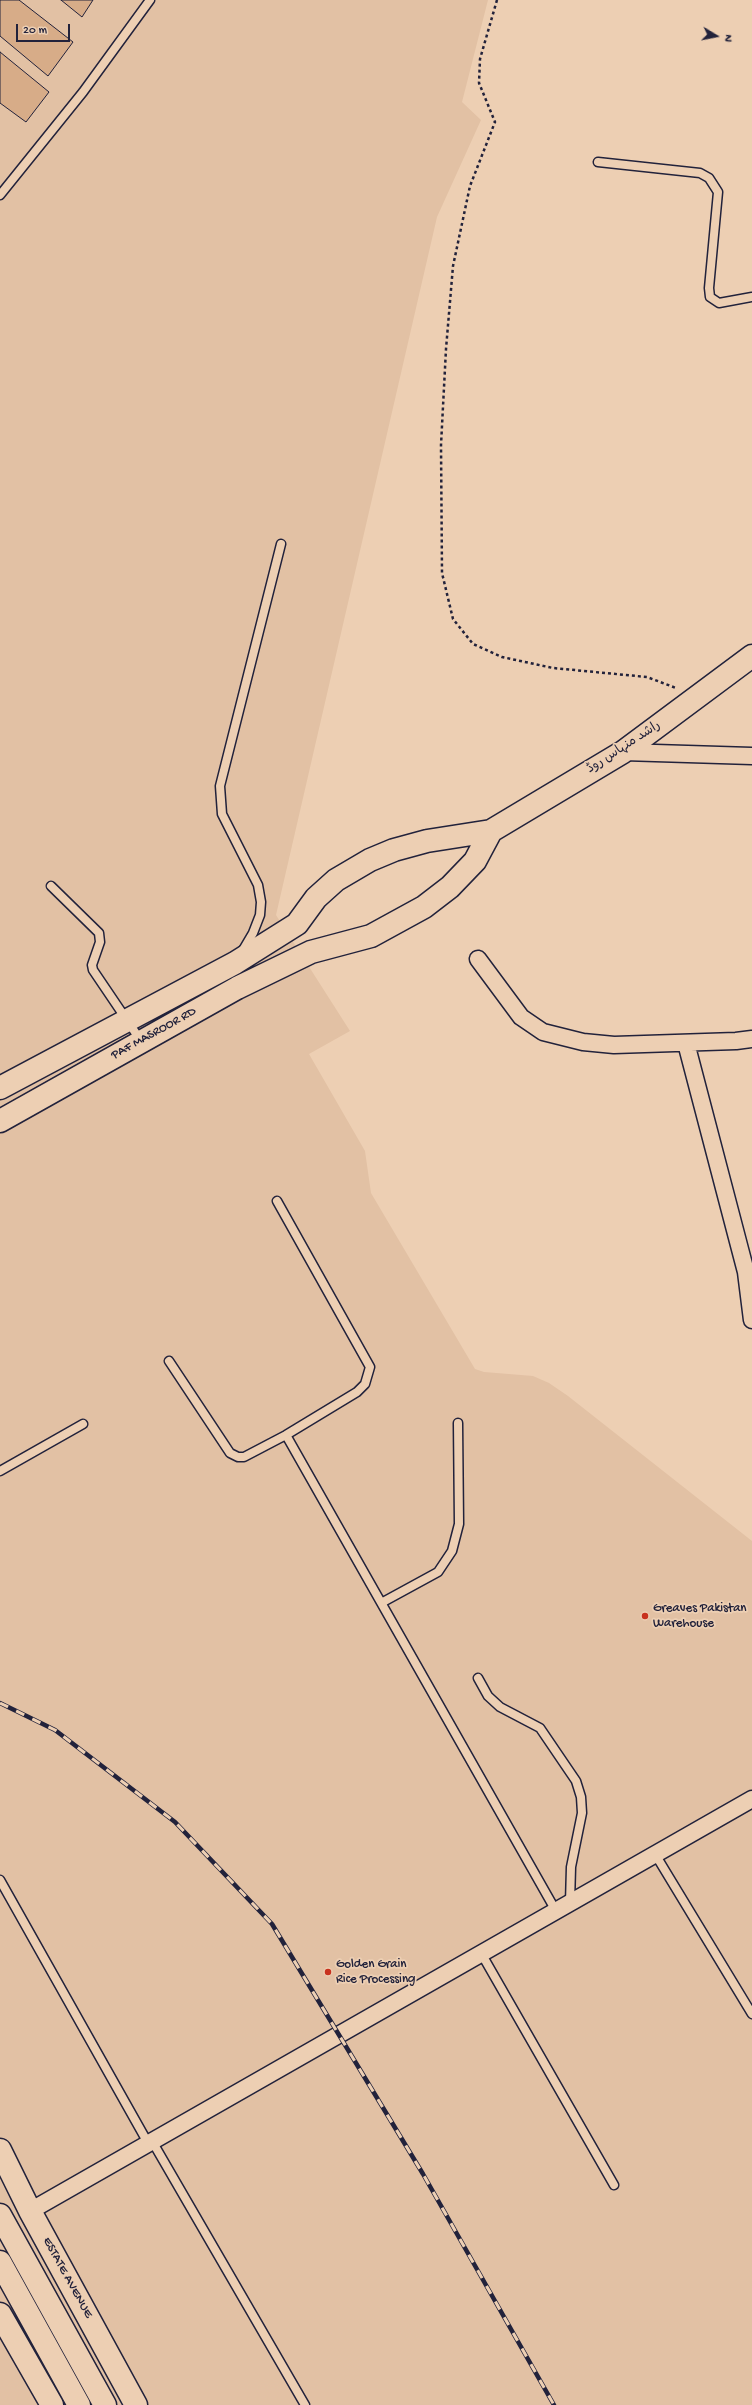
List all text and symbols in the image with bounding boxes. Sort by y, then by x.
scale bar [18,16,72,42]
north arrow [696,16,736,56]
text: 20 m [23,24,47,38]
text: N [721,34,734,43]
street label: راشد منہاس روڈ [584,718,664,778]
street label: PAF MASROOR RD [109,1004,199,1064]
place label: Greaves Pakistan Warehouse [653,1601,747,1632]
marker: Greaves Pakistan Warehouse [640,1611,650,1621]
place label: Golden Grain Rice Processing [336,1957,415,1988]
marker: Golden Grain Rice Processing [323,1967,333,1977]
street label: ESTATE AVENUE [38,2235,96,2321]

